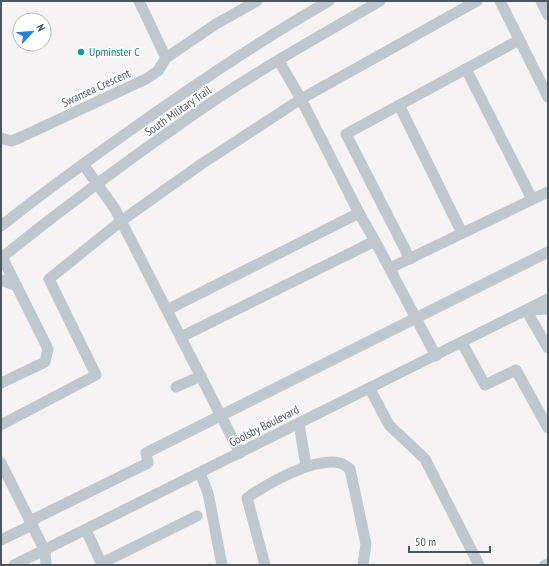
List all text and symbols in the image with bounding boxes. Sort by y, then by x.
north arrow [12,12,52,52]
text: N [33,22,49,33]
place label: Upminster C [89,44,140,59]
marker: Upminster C [76,47,86,57]
street label: Swansea Crescent [59,65,133,110]
street label: South Military Trail [141,82,214,139]
street label: Goolsby Boulevard [226,402,301,450]
scale bar [409,528,490,554]
text: 50 m [415,534,436,549]

